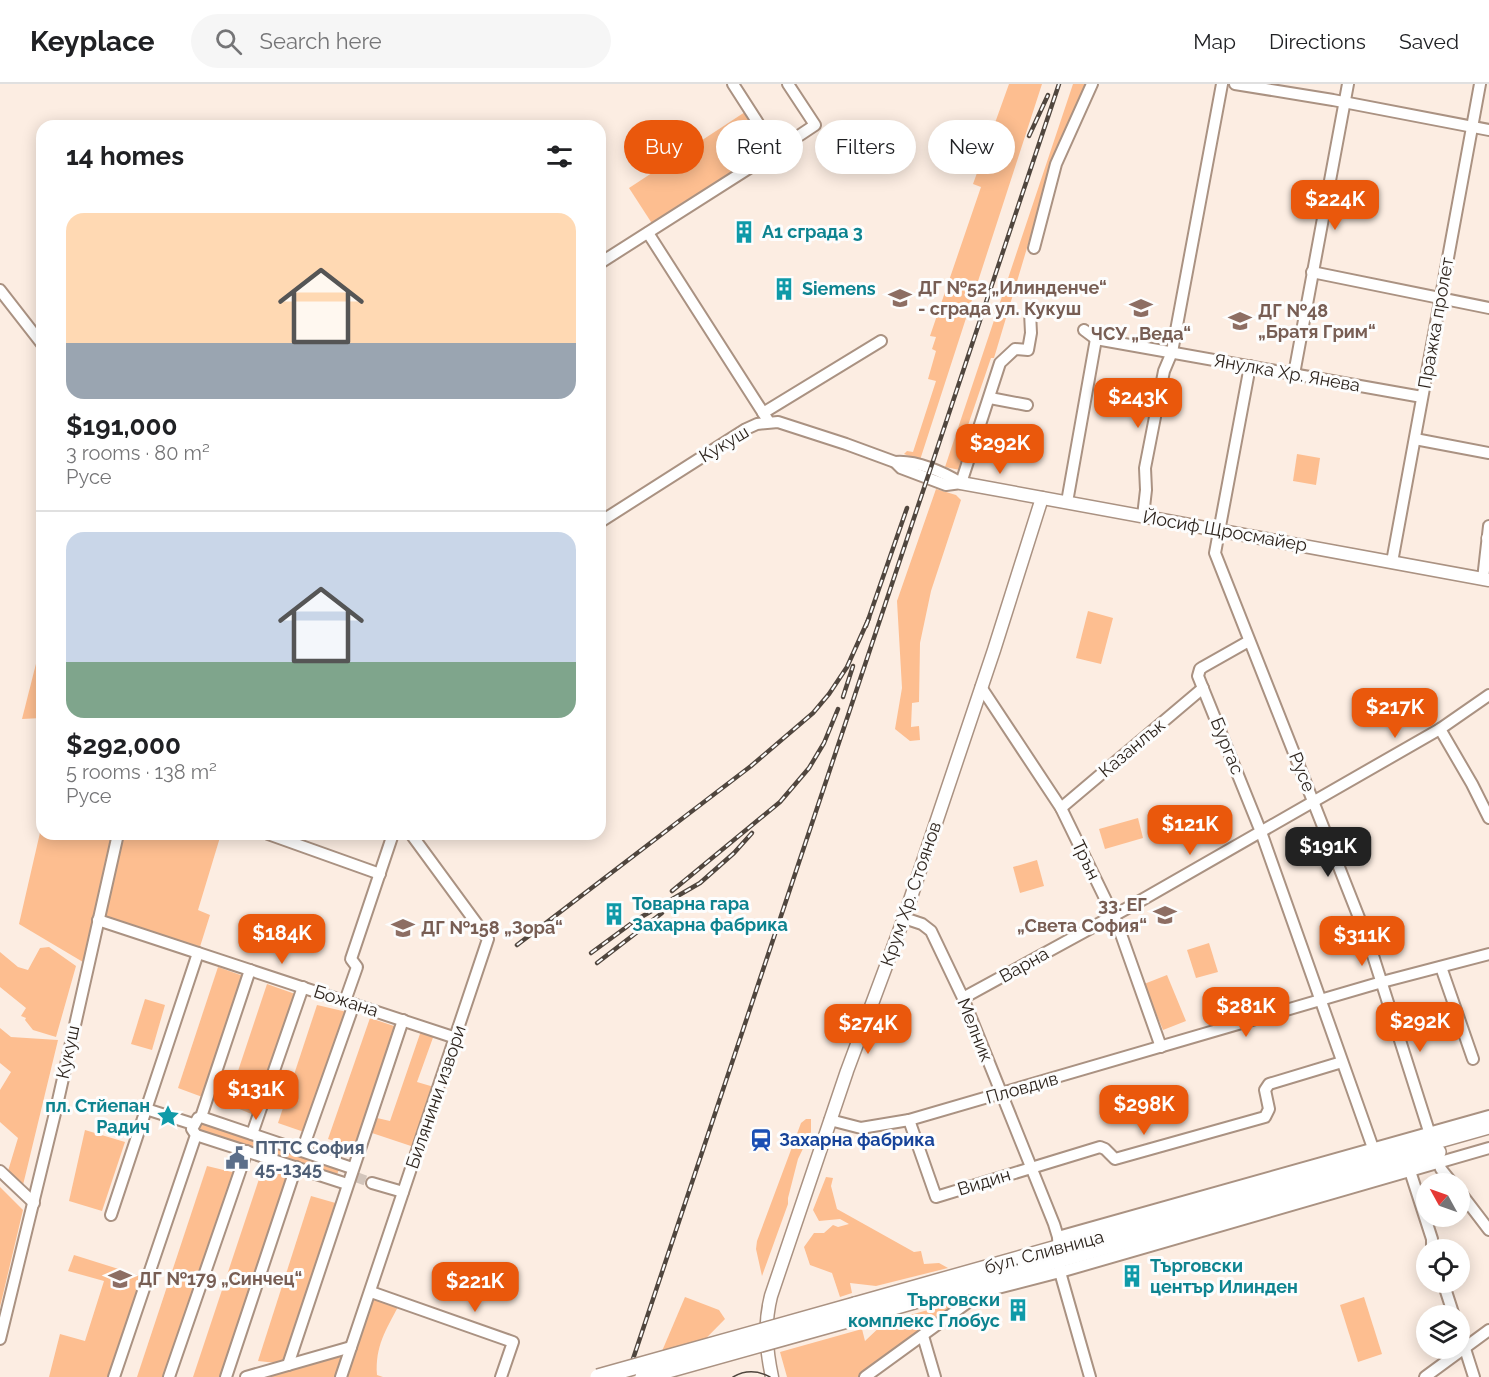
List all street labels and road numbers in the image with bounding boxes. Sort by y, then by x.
street label: Пражка пролет [1414,255,1457,390]
street label: Янулка Хр. Янева [1212,349,1362,396]
street label: Кукуш [695,421,752,466]
street label: Йосиф Щросмайер [1141,506,1309,555]
street label: Казанлък [1094,714,1169,781]
street label: Бургас [1207,714,1248,777]
street label: Русе [1285,749,1320,795]
street label: Крум Хр. Стоянов [876,819,945,969]
street label: Трън [1068,836,1105,883]
street label: Варна [995,942,1052,987]
street label: Божана [311,980,381,1021]
street label: Мелник [953,995,998,1065]
street label: Билянини извори [401,1022,470,1171]
street label: Кукуш [52,1023,83,1080]
street label: Пловдив [983,1067,1060,1108]
street label: Видин [955,1164,1013,1200]
street label: бул. Сливница [982,1225,1106,1278]

